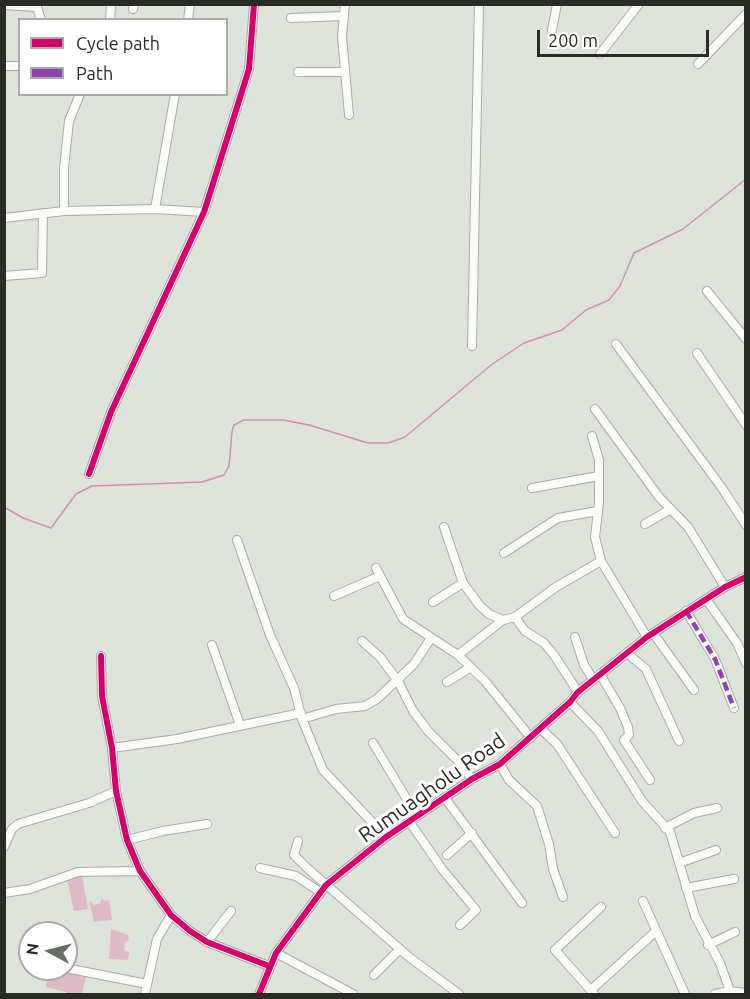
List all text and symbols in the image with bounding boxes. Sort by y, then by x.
legend [18,18,228,96]
scale bar [540,18,712,56]
text: 200 m [548,30,598,50]
text: Cycle path [76,33,160,53]
text: Path [76,63,113,83]
street label: Rumuagholu Road [354,728,510,848]
north arrow [18,921,78,981]
text: N [22,942,42,956]

